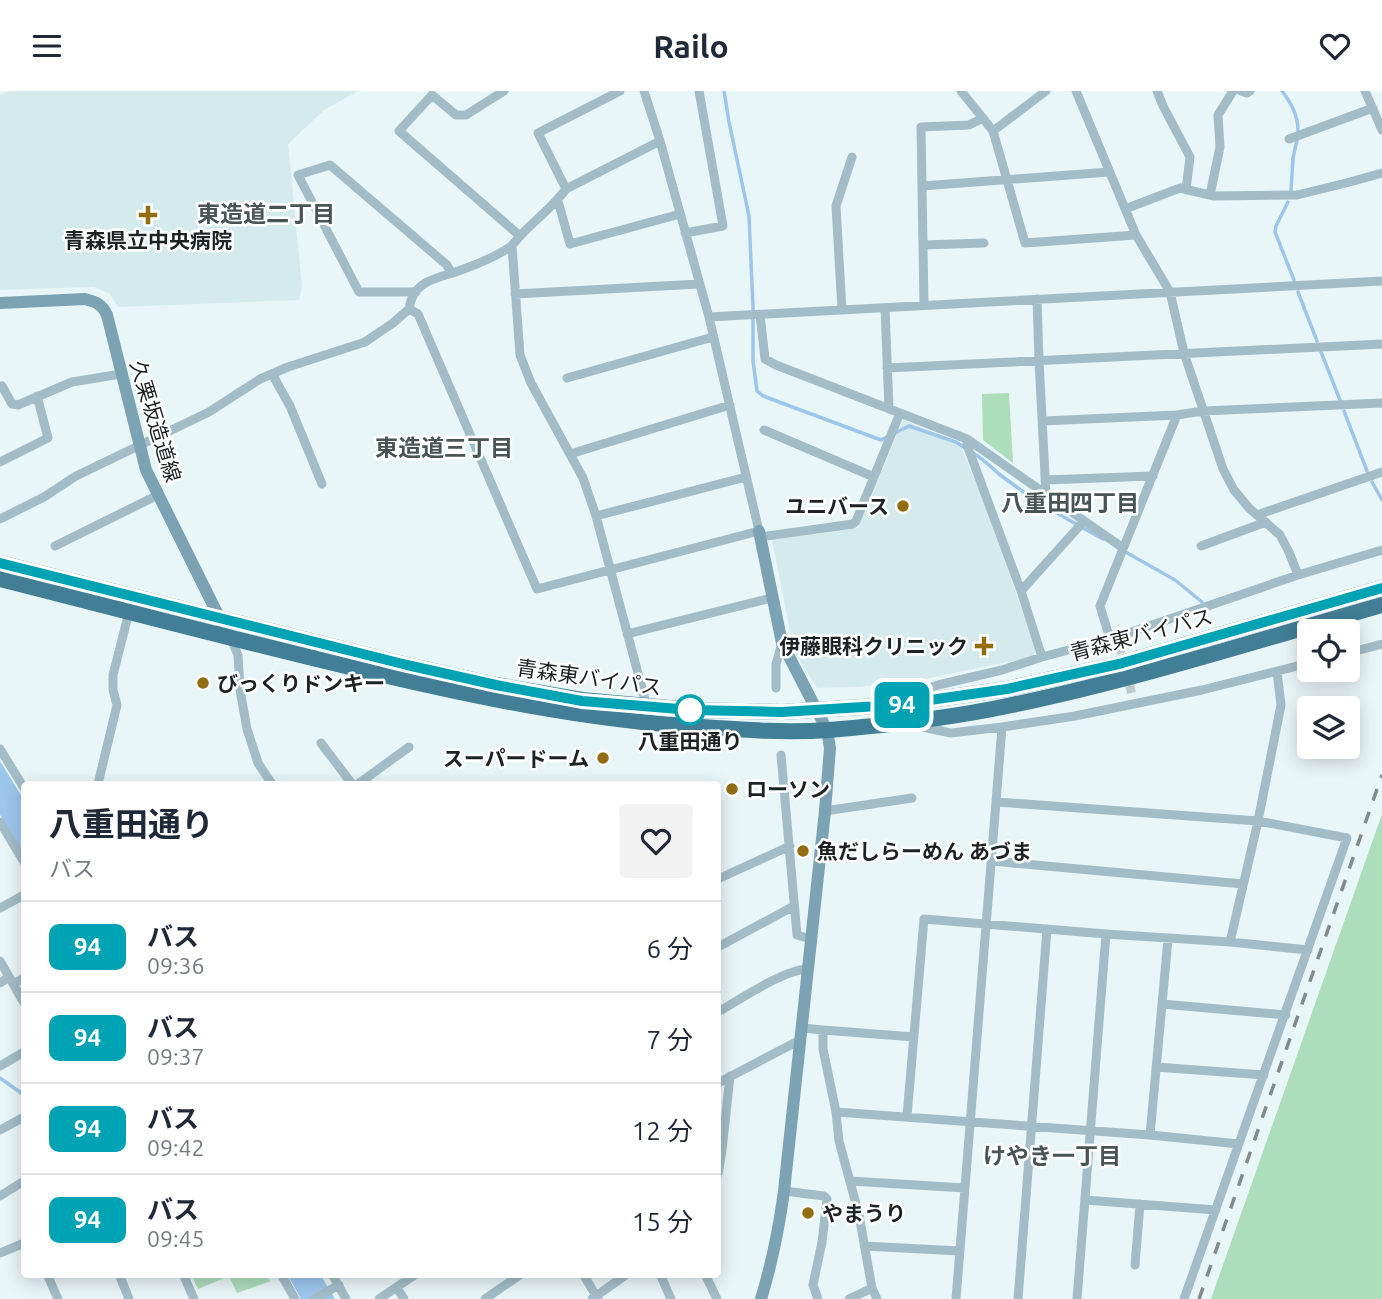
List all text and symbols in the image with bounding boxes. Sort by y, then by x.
icon: menu [28,27,66,65]
icon: heart [1316,27,1354,65]
text: Railo [653,28,729,64]
district label: 東造道二丁目 [197,201,335,226]
marker: 青森県立中央病院 [138,205,158,225]
place label: 青森県立中央病院 [64,228,232,252]
street label: 久栗坂造道線 [126,357,186,485]
district label: 東造道三丁目 [375,435,513,460]
district label: 八重田四丁目 [1001,490,1139,515]
place label: ユニバース [785,494,889,518]
marker: ユニバース [895,498,911,514]
street label: 青森東バイパス [1067,603,1215,665]
map controls [1297,619,1360,759]
button: locate [1297,619,1360,682]
place label: 伊藤眼科クリニック [779,634,968,658]
marker: 伊藤眼科クリニック [974,636,994,656]
street label: 青森東バイパス [515,655,663,699]
place label: びっくりドンキー [217,671,385,695]
marker: びっくりドンキー [195,675,211,691]
line badge: 94 [870,682,934,728]
text: 94 [888,691,916,718]
marker: 八重田通り [675,695,705,725]
button: layers [1297,696,1360,759]
place label: 八重田通り [638,729,743,753]
place label: スーパードーム [443,746,589,770]
marker: スーパードーム [595,750,611,766]
place label: ローソン [746,777,830,801]
marker: ローソン [724,781,740,797]
button: heart [619,804,693,878]
text: 八重田通り [49,805,214,842]
place label: 魚だしらーめん あづま [817,839,1032,863]
marker: 魚だしらーめん あづま [795,843,811,859]
text: バス [49,856,95,881]
text: バス [147,922,199,951]
text: 94 [74,933,101,960]
text: 6 分 [646,934,693,963]
text: 09:36 [147,953,205,978]
text: バス [147,1013,199,1042]
text: 94 [74,1024,101,1051]
text: 7 分 [646,1025,693,1054]
text: 09:37 [147,1044,205,1069]
text: バス [147,1104,199,1133]
text: 94 [74,1115,101,1142]
text: 12 分 [632,1116,693,1145]
text: 09:42 [147,1135,205,1160]
district label: けやき一丁目 [983,1143,1121,1168]
text: バス [147,1195,199,1224]
place label: やまうり [822,1201,906,1225]
marker: やまうり [800,1205,816,1221]
text: 94 [74,1206,101,1233]
text: 15 分 [632,1207,693,1236]
text: 09:45 [147,1226,205,1251]

